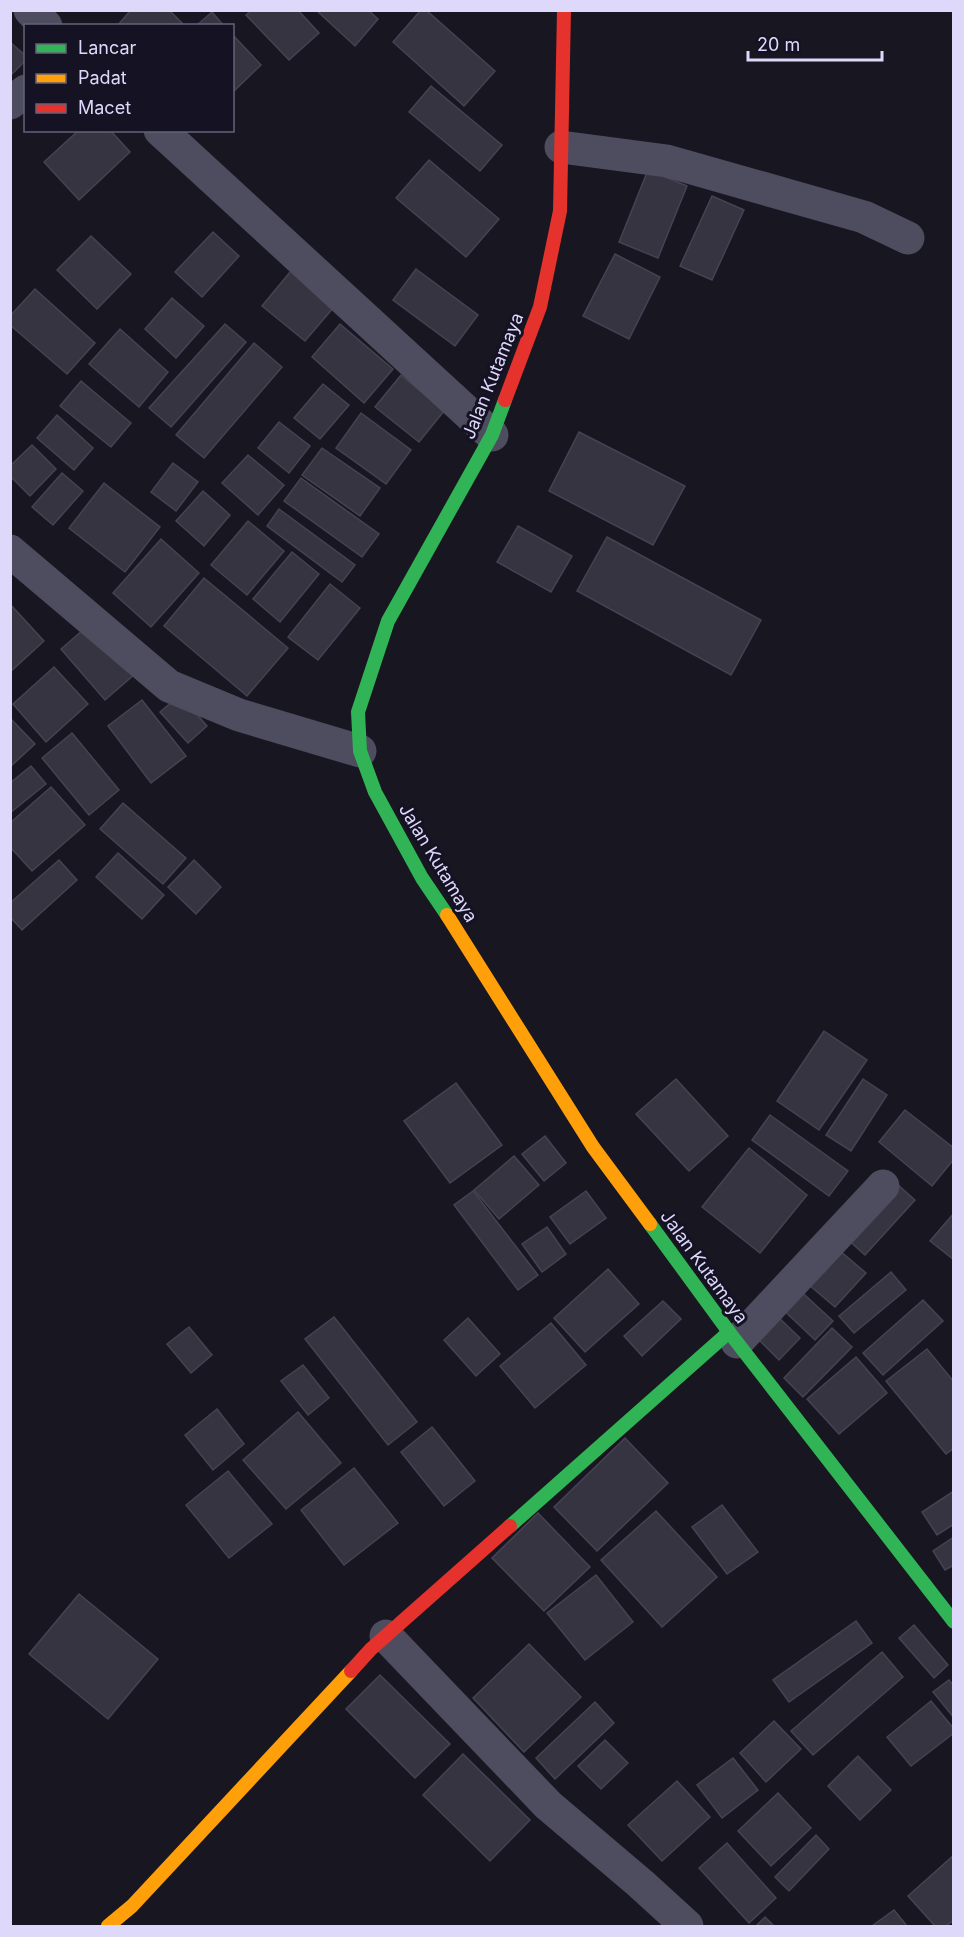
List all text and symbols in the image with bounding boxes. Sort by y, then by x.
legend [24,24,234,132]
scale bar [748,24,882,62]
text: 20 m [757,34,800,55]
text: Lancar [78,37,136,58]
text: Padat [78,67,127,88]
text: Macet [78,97,131,118]
street label: Jalan Kutamaya [458,310,527,442]
street label: Jalan Kutamaya [395,800,482,926]
street label: Jalan Kutamaya [656,1206,752,1327]

